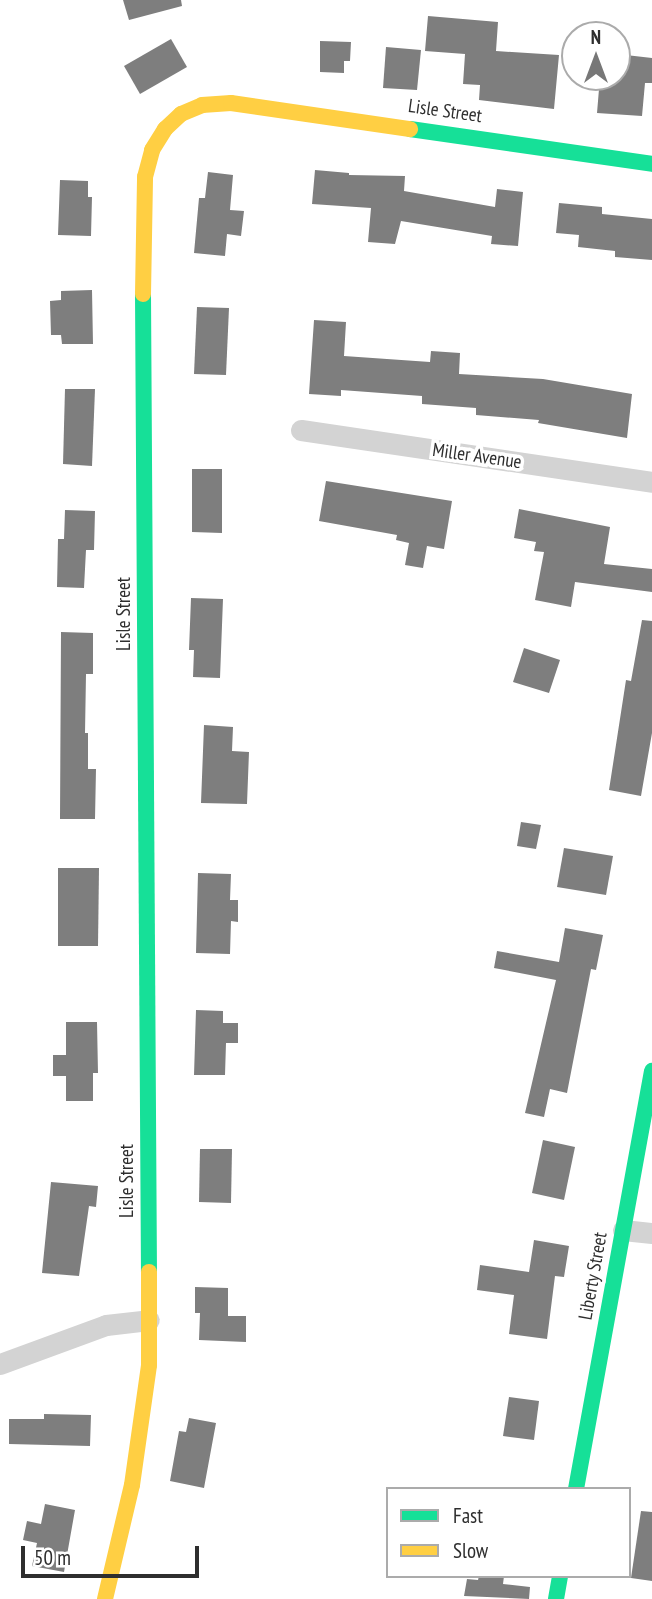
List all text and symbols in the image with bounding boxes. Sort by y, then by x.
north arrow [561,21,631,91]
text: N [591,25,601,49]
street label: Lisle Street [407,95,483,127]
street label: Miller Avenue [431,438,523,474]
street label: Lisle Street [113,577,135,651]
street label: Lisle Street [116,1144,138,1218]
street label: Liberty Street [574,1230,612,1322]
legend [386,1487,631,1578]
text: Fast [453,1502,483,1529]
scale bar [24,1532,203,1576]
text: Slow [453,1537,488,1564]
text: 50 m [34,1544,71,1571]

